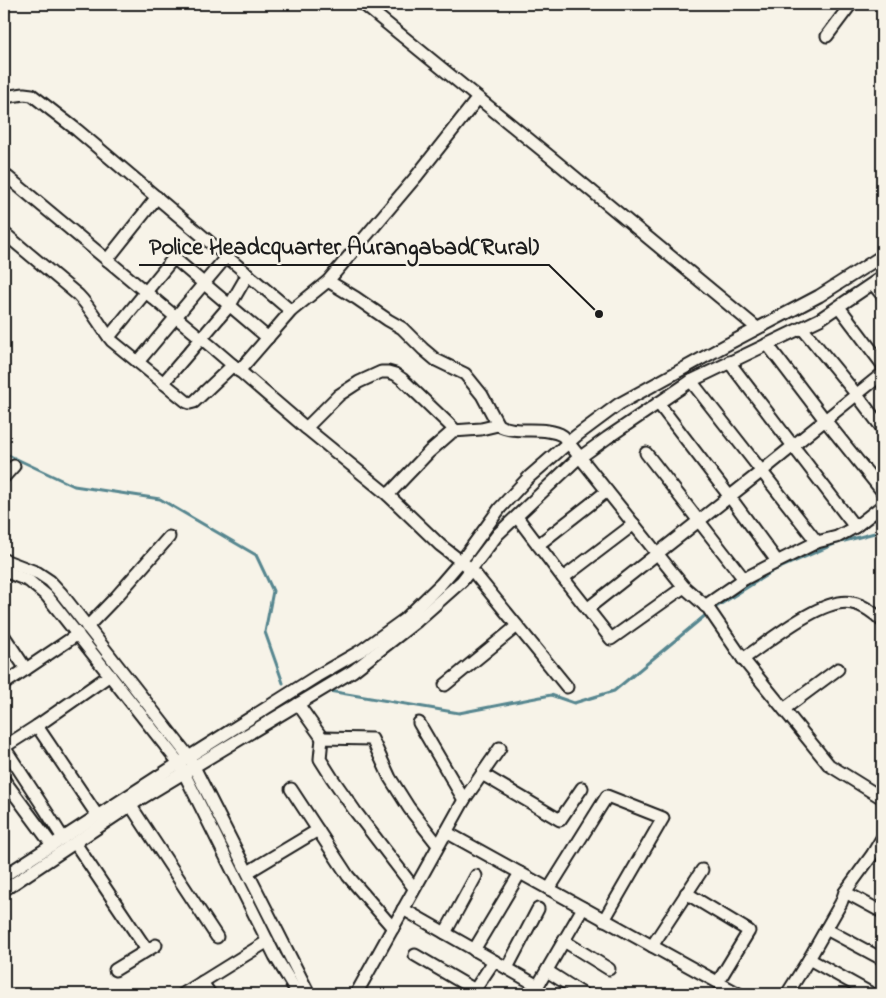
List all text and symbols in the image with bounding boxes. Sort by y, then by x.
callout: Police Headcquarter Aurangabad(Rural) [139,226,549,265]
text: Police Headcquarter Aurangabad(Rural) [149,231,539,267]

